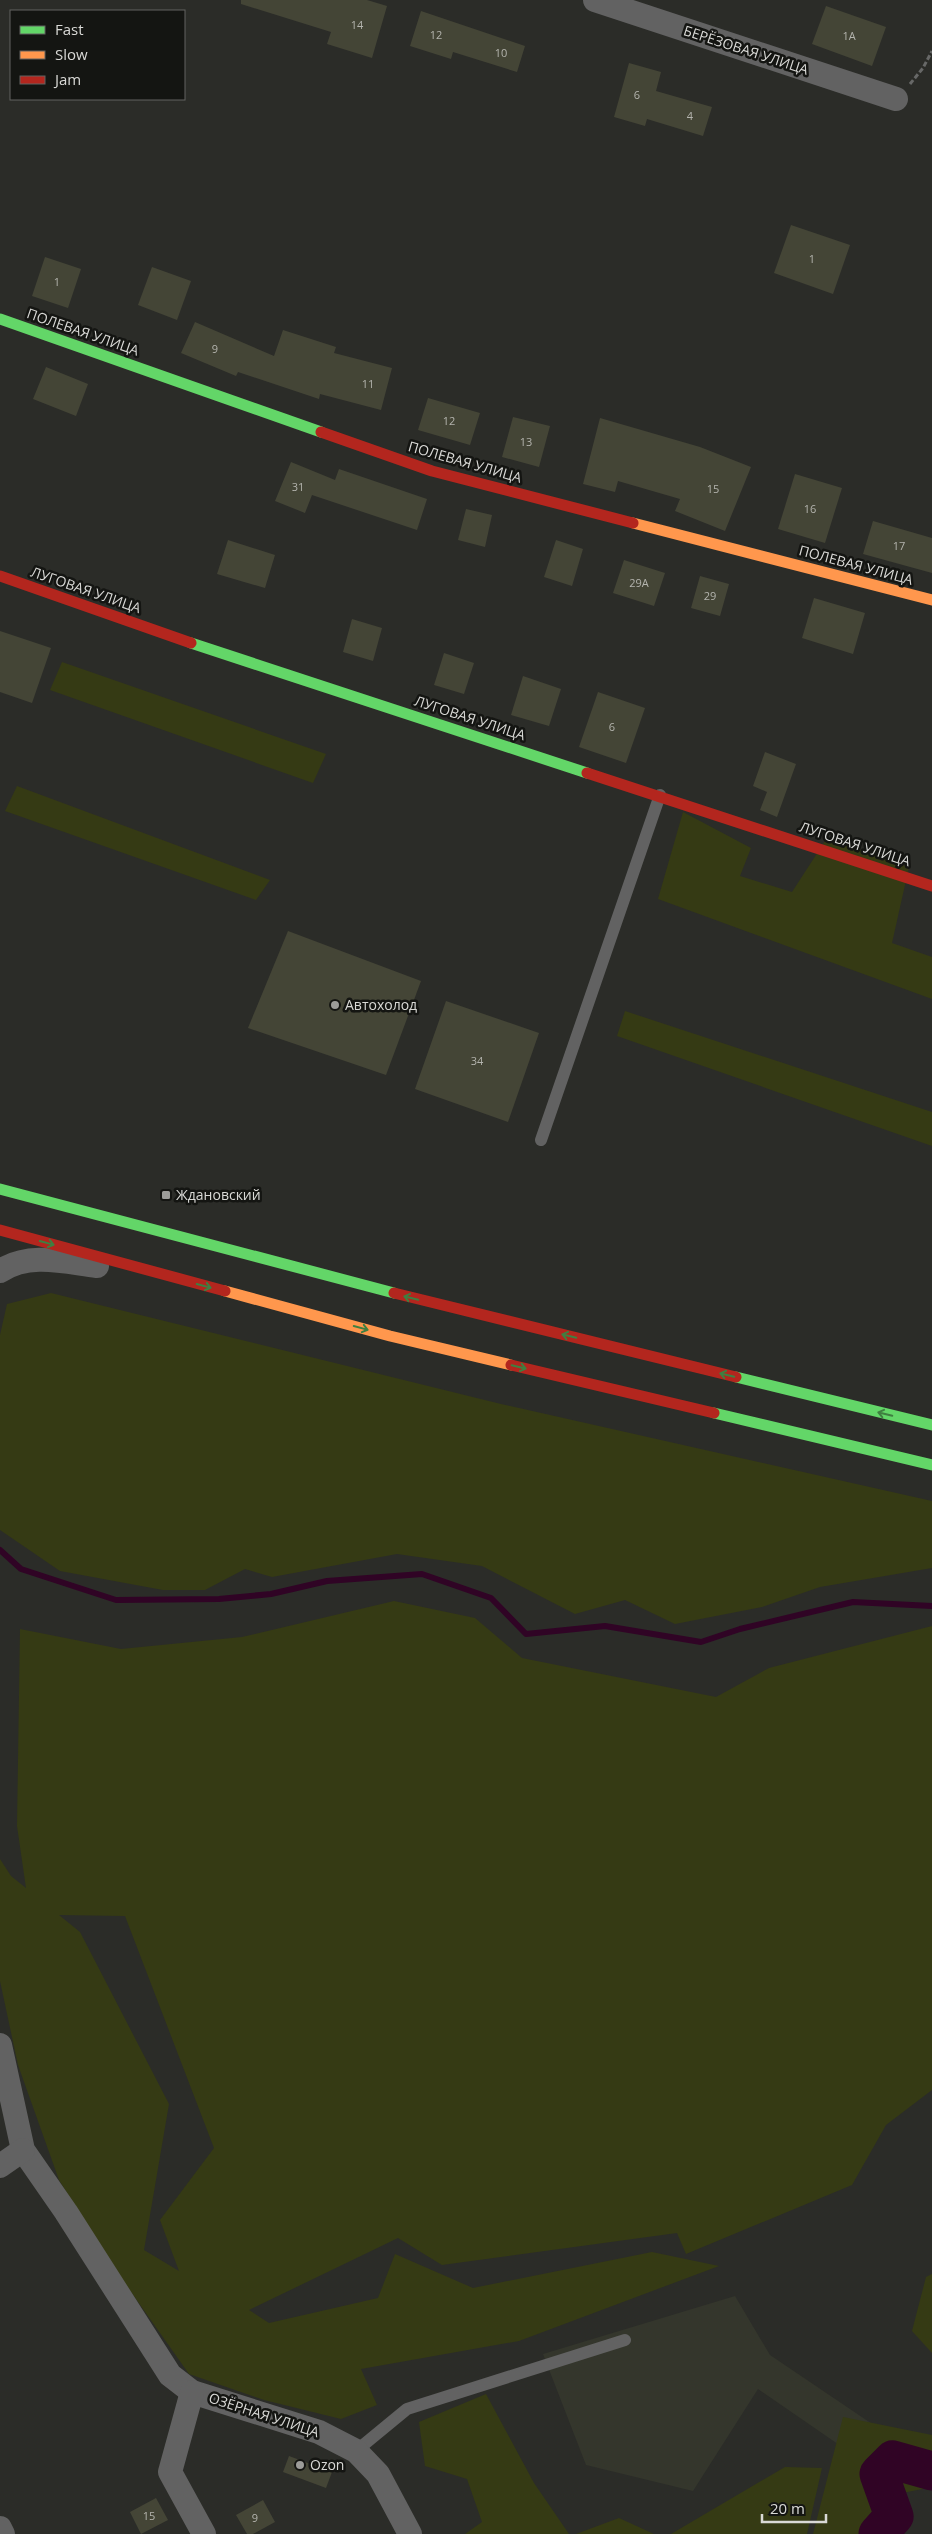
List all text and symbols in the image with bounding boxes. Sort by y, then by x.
legend [10,10,185,100]
house number: 14 [351,17,364,32]
text: Fast [55,19,84,39]
street label: БЕРЁЗОВАЯ УЛИЦА [681,20,811,79]
house number: 12 [430,27,442,42]
house number: 1А [842,28,856,43]
text: Slow [55,44,88,64]
house number: 10 [495,45,507,60]
text: Jam [53,69,81,89]
house number: 6 [634,87,640,102]
house number: 4 [687,108,694,123]
house number: 1 [809,251,815,266]
house number: 1 [54,274,60,289]
street label: ПОЛЕВАЯ УЛИЦА [25,303,142,360]
house number: 9 [212,341,218,356]
house number: 11 [362,376,374,391]
house number: 12 [443,413,455,428]
house number: 13 [520,434,532,449]
street label: ПОЛЕВАЯ УЛИЦА [406,436,524,487]
house number: 31 [292,479,304,494]
house number: 15 [707,481,719,496]
house number: 16 [804,501,816,516]
house number: 17 [893,538,905,553]
street label: ПОЛЕВАЯ УЛИЦА [797,540,915,589]
street label: ЛУГОВАЯ УЛИЦА [29,562,144,617]
house number: 29А [629,575,649,590]
house number: 29 [704,588,716,603]
street label: ЛУГОВАЯ УЛИЦА [412,691,528,744]
house number: 6 [609,719,615,734]
street label: ЛУГОВАЯ УЛИЦА [797,817,913,870]
place label: Автохолод [345,995,417,1014]
marker: Автохолод [329,999,341,1011]
house number: 34 [471,1053,484,1068]
place label: Ждановский [176,1185,261,1204]
marker: Ждановский [160,1189,172,1201]
one-way arrow [39,1239,55,1248]
one-way arrow [195,1282,211,1291]
one-way arrow [404,1292,420,1302]
one-way arrow [352,1324,368,1333]
one-way arrow [561,1331,577,1340]
one-way arrow [510,1363,526,1372]
one-way arrow [719,1370,735,1379]
one-way arrow [877,1409,893,1418]
street label: ОЗЁРНАЯ УЛИЦА [206,2388,322,2441]
place label: Ozon [310,2455,344,2474]
marker: Ozon [294,2459,306,2471]
scale bar [762,2492,826,2524]
text: 20 m [770,2498,805,2518]
house number: 15 [143,2508,155,2523]
house number: 9 [252,2510,258,2525]

